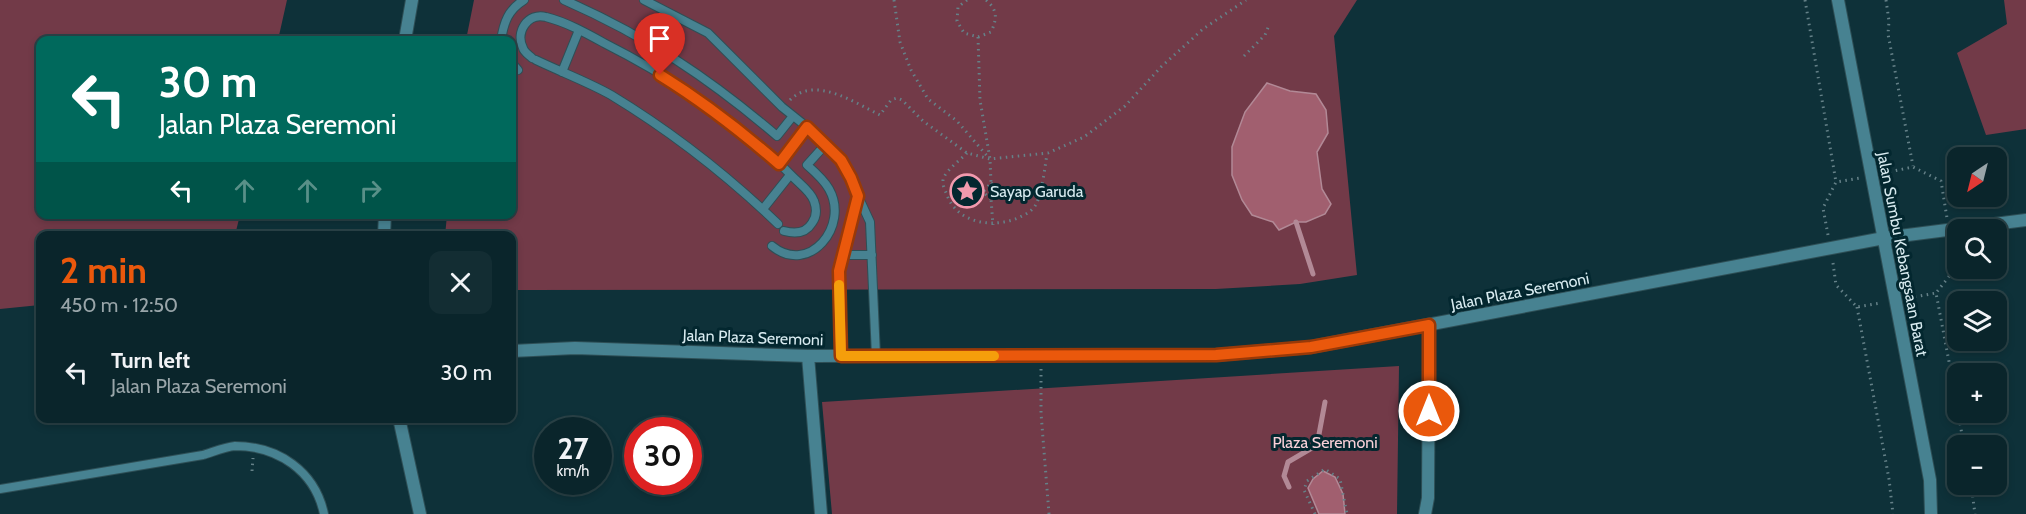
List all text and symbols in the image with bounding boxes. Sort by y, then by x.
pin [634,13,685,75]
icon: arrive [643,22,676,55]
text: 30 m [159,56,257,108]
icon: left [60,60,138,138]
text: Jalan Plaza Seremoni [159,108,396,141]
north arrow [1947,147,2007,207]
map controls [1947,147,2007,495]
street label: Jalan Sumbu Kebangsaan Barat [1873,149,1932,359]
place icon: Sayap Garuda [949,173,985,209]
icon: left [165,174,198,207]
icon: ahead [228,174,261,207]
icon: ahead [291,174,324,207]
icon: right [354,174,387,207]
place label: Sayap Garuda [990,182,1084,201]
button: search [1947,219,2007,279]
text: 2 min [60,248,147,292]
button: close [429,251,492,314]
street label: Jalan Plaza Seremoni [1448,269,1591,314]
button: layers [1947,291,2007,351]
text: 450 m · 12:50 [60,293,178,317]
street label: Jalan Plaza Seremoni [681,326,824,349]
text: Turn left [111,347,190,374]
icon: left [60,356,93,389]
text: 30 m [440,359,492,386]
button: + [1947,363,2007,423]
text: Jalan Plaza Seremoni [111,374,287,398]
position arrow [1397,379,1461,443]
speed limit sign: 30 [624,417,702,495]
text: 27 [557,430,589,467]
park label: Plaza Seremoni [1272,433,1378,452]
button: − [1947,435,2007,495]
text: km/h [557,462,589,480]

